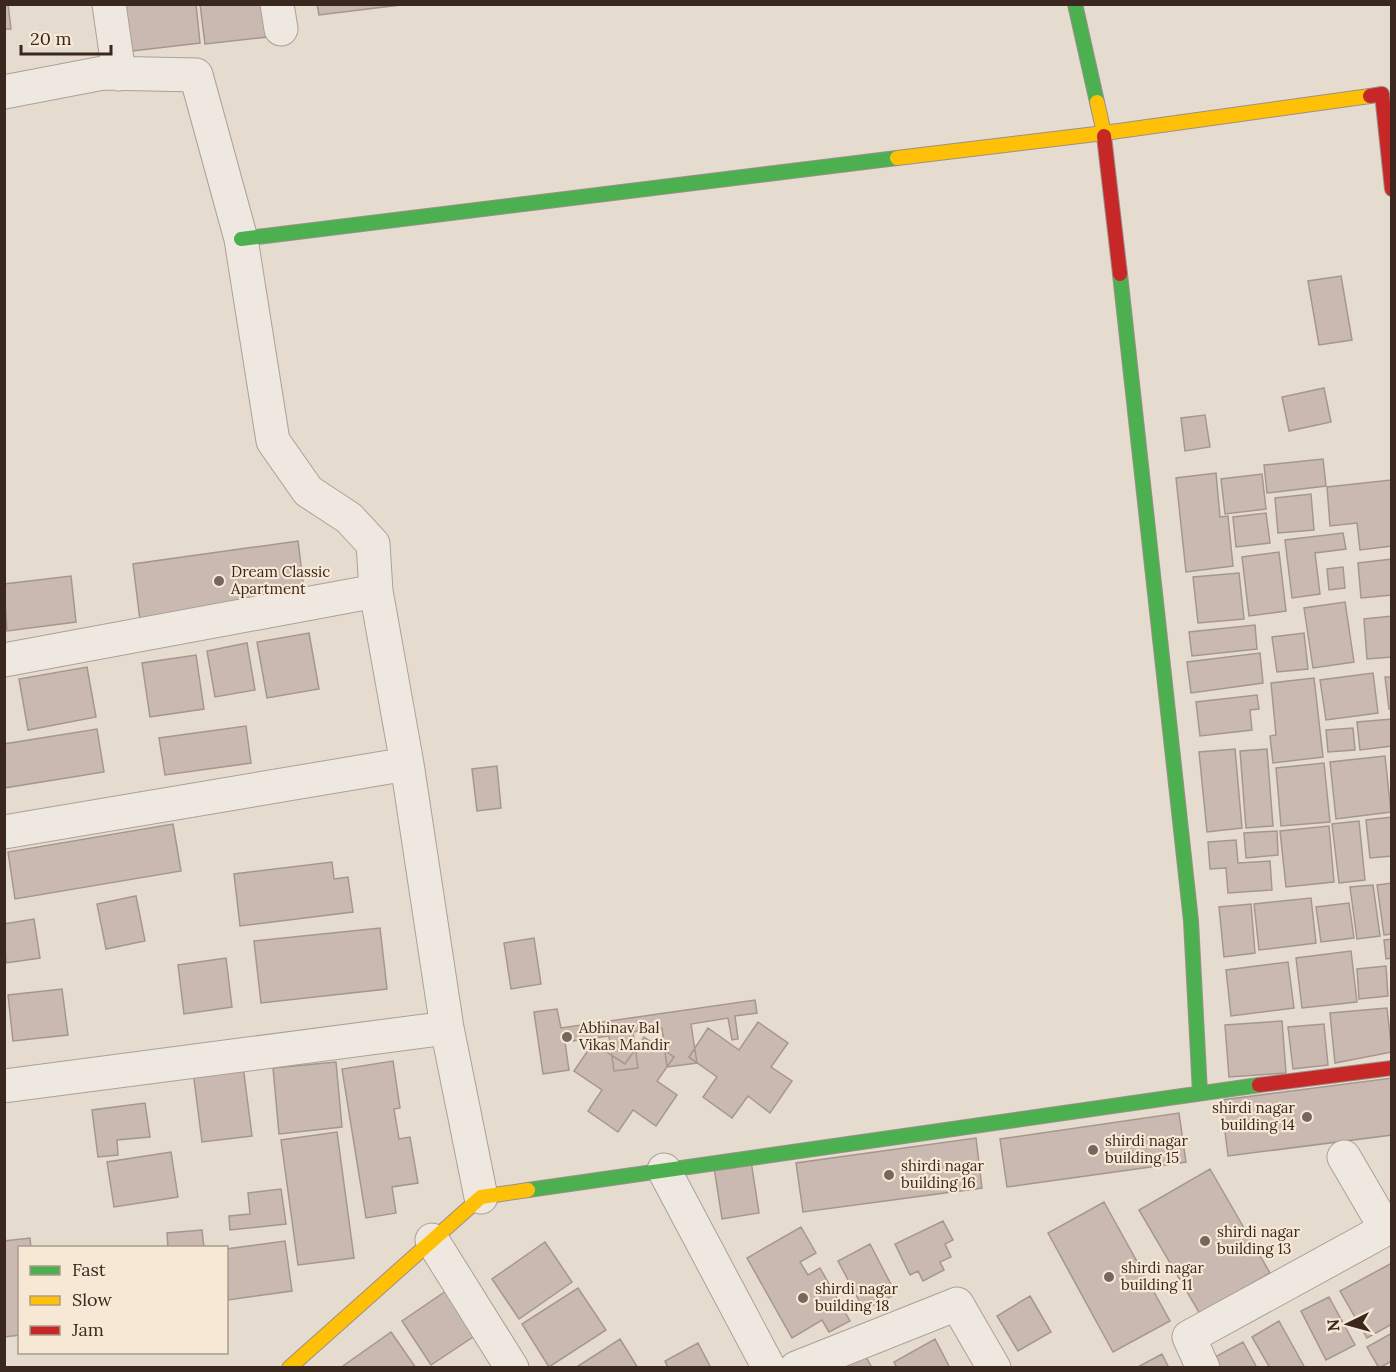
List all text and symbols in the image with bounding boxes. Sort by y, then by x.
scale bar [21,18,111,56]
text: 20 m [30,27,72,50]
place label: Dream Classic Apartment [230,562,330,598]
marker: Dream Classic Apartment [212,574,226,588]
place label: Abhinav Bal Vikas Mandir [578,1018,670,1054]
marker: Abhinav Bal Vikas Mandir [560,1030,574,1044]
place label: shirdi nagar building 14 [1212,1098,1295,1134]
marker: shirdi nagar building 14 [1300,1110,1314,1124]
place label: shirdi nagar building 15 [1105,1131,1189,1167]
marker: shirdi nagar building 15 [1086,1143,1100,1157]
place label: shirdi nagar building 16 [901,1156,985,1192]
marker: shirdi nagar building 16 [882,1168,896,1182]
place label: shirdi nagar building 13 [1217,1222,1301,1258]
marker: shirdi nagar building 13 [1198,1234,1212,1248]
legend [18,1246,228,1354]
text: Fast [72,1258,106,1281]
place label: shirdi nagar building 11 [1121,1258,1205,1294]
marker: shirdi nagar building 11 [1102,1270,1116,1284]
place label: shirdi nagar building 18 [815,1279,899,1315]
text: Slow [72,1288,112,1311]
marker: shirdi nagar building 18 [796,1291,810,1305]
north arrow [1318,1294,1378,1354]
text: Jam [71,1318,104,1341]
text: N [1323,1318,1344,1332]

